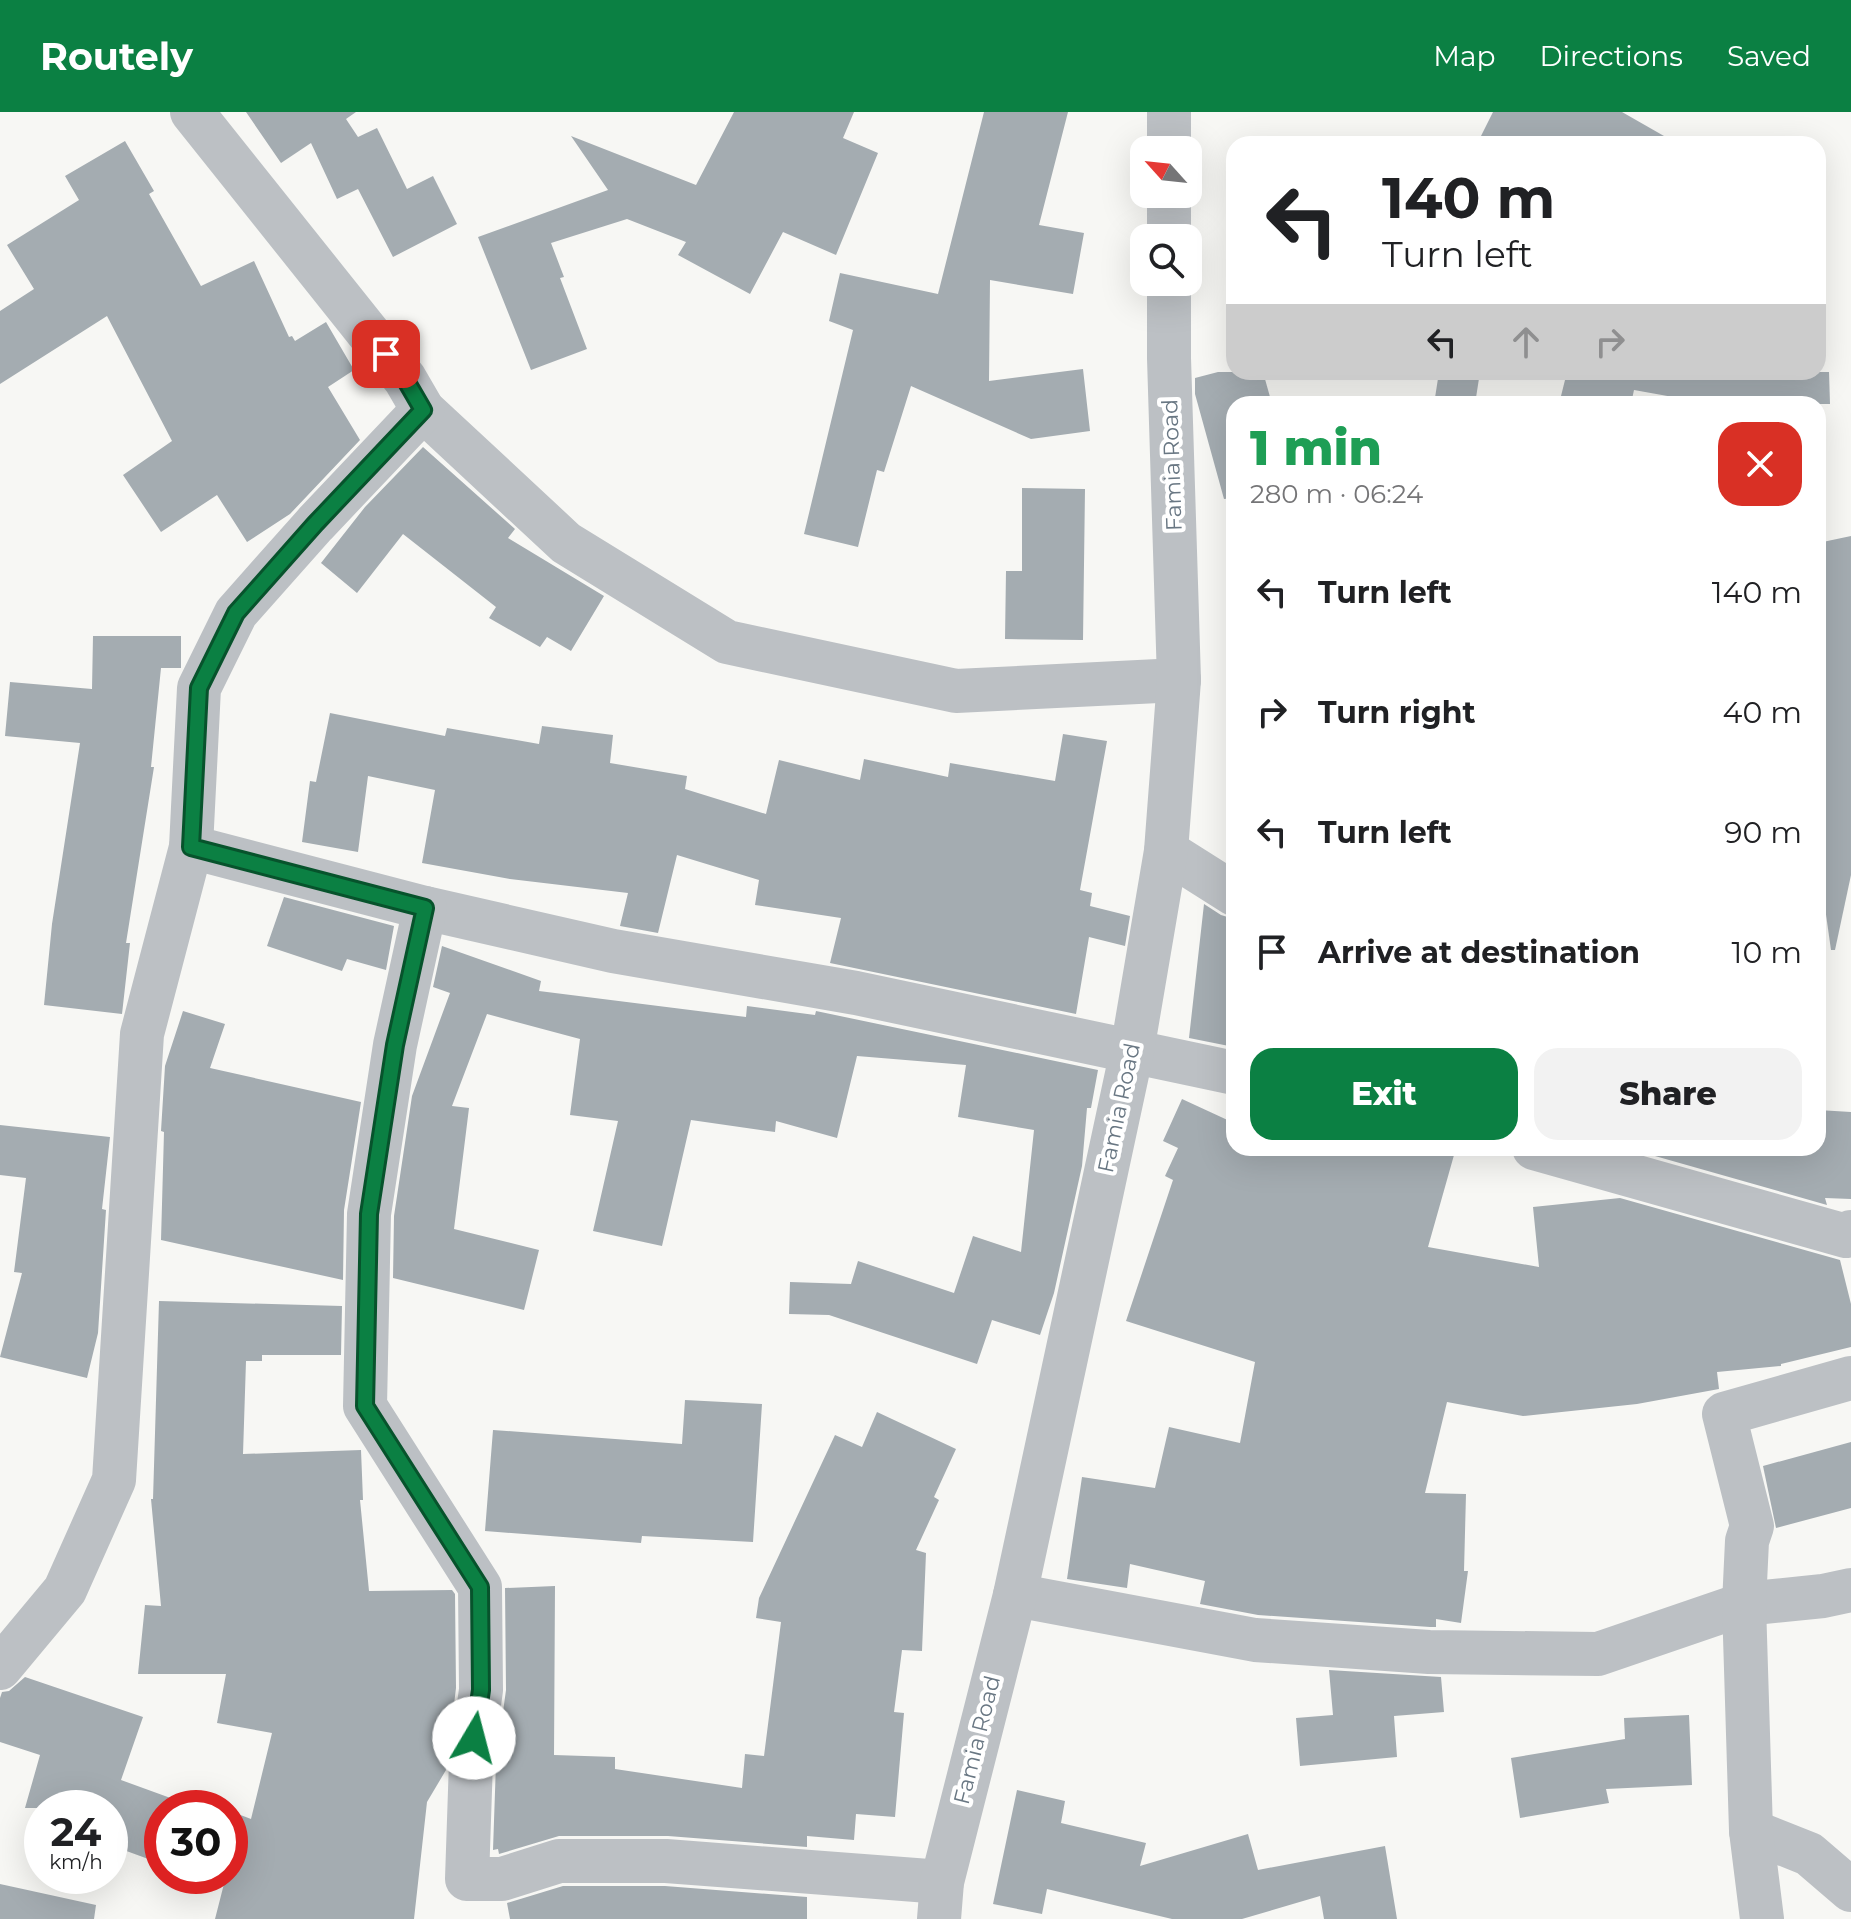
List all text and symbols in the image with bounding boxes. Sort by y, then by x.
text: Routely [40,33,193,80]
text: Map [1433,39,1495,73]
text: Directions [1539,39,1683,73]
text: Saved [1727,39,1811,73]
north arrow [1130,136,1202,208]
map controls [1130,136,1202,296]
text: 140 m [1382,164,1555,232]
icon: left [1250,168,1354,272]
button: search [1130,224,1202,296]
text: Turn left [1382,232,1533,276]
pin [352,320,420,388]
icon: left [1420,320,1464,364]
icon: ahead [1504,320,1548,364]
icon: right [1588,320,1632,364]
icon: arrive [364,332,408,376]
street label: Famia Road [1156,399,1188,531]
text: 1 min [1250,419,1382,477]
button: close [1718,422,1802,506]
text: 280 m · 06:24 [1250,478,1423,510]
icon: left [1250,570,1294,614]
text: Turn left [1318,574,1451,611]
text: 140 m [1712,574,1802,611]
icon: right [1250,690,1294,734]
text: Turn right [1318,694,1475,731]
text: 40 m [1723,694,1802,731]
icon: left [1250,810,1294,854]
text: Turn left [1318,814,1451,851]
text: 90 m [1724,814,1802,851]
icon: arrive [1250,930,1294,974]
text: Arrive at destination [1318,934,1640,971]
text: 10 m [1732,934,1802,971]
street label: Famia Road [1092,1041,1146,1175]
button: Exit [1250,1048,1518,1140]
button: Share [1534,1048,1802,1140]
street label: Famia Road [948,1673,1006,1807]
position arrow [432,1696,516,1780]
speed limit sign: 30 [144,1790,248,1894]
text: 24 [51,1807,101,1856]
text: km/h [49,1850,103,1874]

